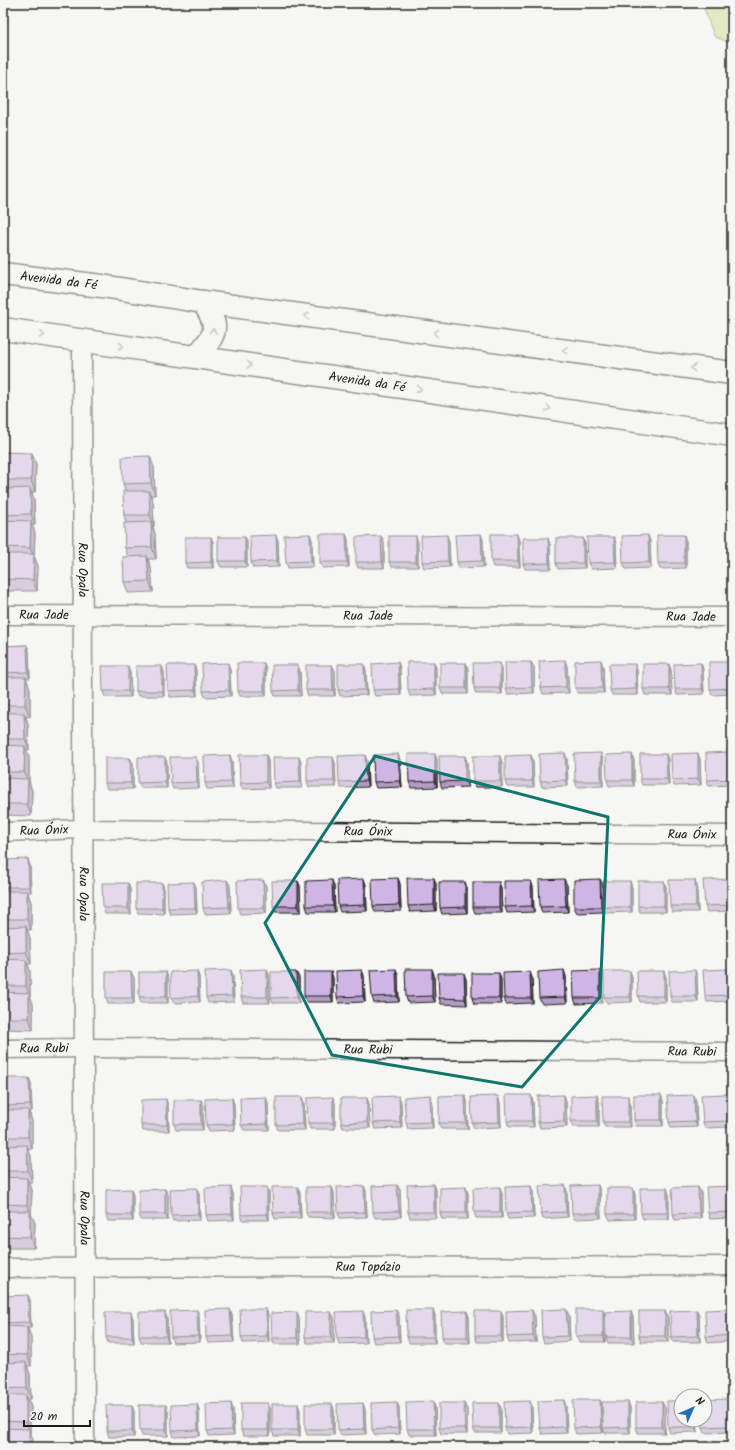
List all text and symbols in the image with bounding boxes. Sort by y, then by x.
street label: Avenida da Fé [19,266,100,296]
one-way arrow [304,311,310,320]
one-way arrow [208,327,217,334]
one-way arrow [433,329,439,338]
one-way arrow [38,330,45,339]
one-way arrow [118,341,124,350]
one-way arrow [562,346,568,355]
one-way arrow [246,360,252,369]
one-way arrow [690,364,696,372]
street label: Avenida da Fé [327,366,408,398]
one-way arrow [416,384,423,393]
one-way arrow [545,403,551,412]
street label: Rua Opala [72,543,93,597]
street label: Rua Jade [19,605,69,626]
street label: Rua Jade [343,605,393,627]
street label: Rua Jade [666,606,716,627]
street label: Rua Ónix [19,819,69,842]
street label: Rua Ónix [343,821,393,842]
street label: Rua Ónix [667,824,717,845]
street label: Rua Opala [73,867,94,921]
street label: Rua Rubi [19,1038,70,1059]
street label: Rua Rubi [343,1039,393,1060]
street label: Rua Rubi [667,1041,717,1062]
street label: Rua Opala [74,1191,95,1245]
street label: Rua Topázio [335,1256,401,1278]
north arrow [673,1388,713,1428]
text: N [691,1393,708,1410]
scale bar [24,1402,90,1428]
text: 20 m [30,1407,58,1426]

